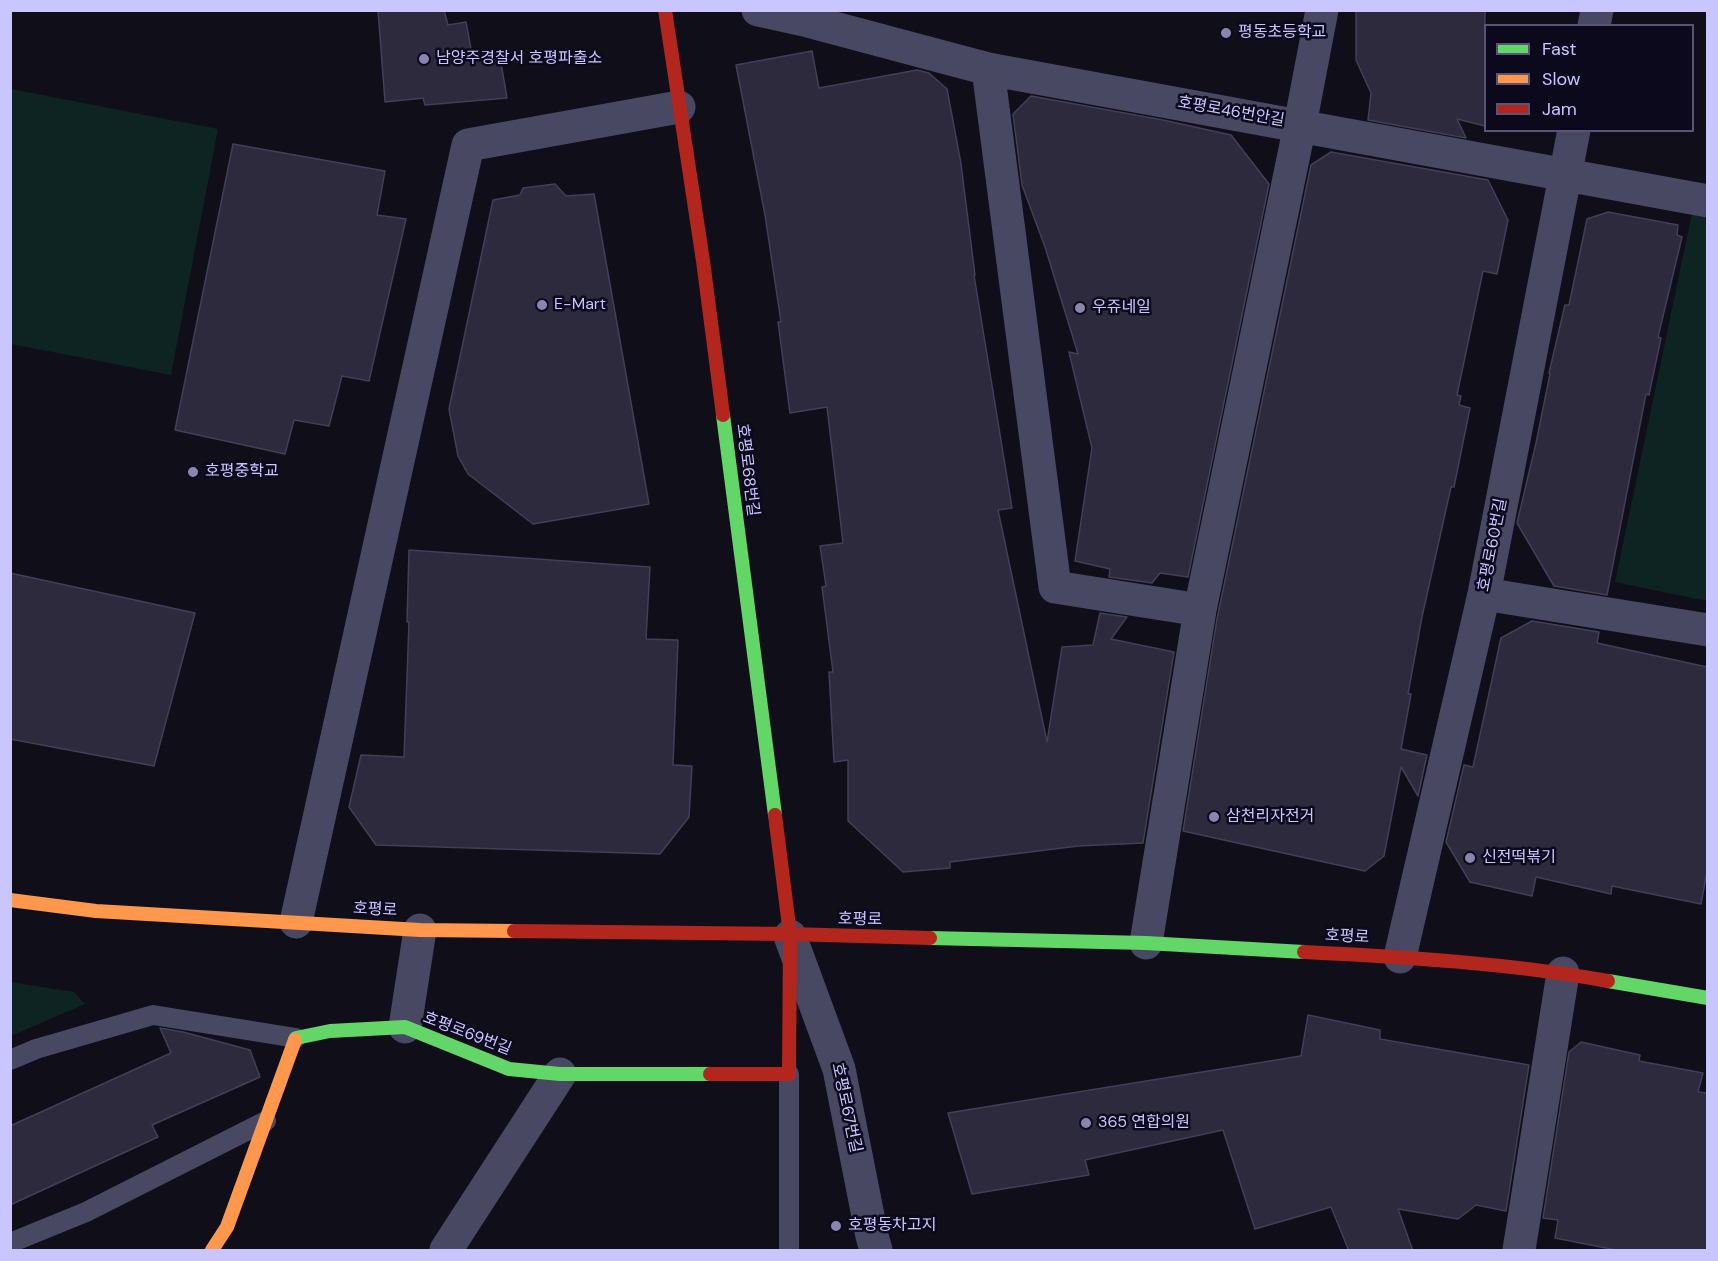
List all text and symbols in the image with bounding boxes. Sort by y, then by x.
place label: 평동초등학교 [1238,23,1326,43]
legend [1484,24,1694,132]
marker: 평동초등학교 [1219,26,1233,40]
text: Fast [1542,37,1577,61]
place label: 남양주경찰서 호평파출소 [436,49,602,69]
marker: 남양주경찰서 호평파출소 [417,52,431,66]
text: Slow [1542,67,1581,91]
street label: 호평로46번안길 [1176,93,1286,131]
text: Jam [1542,97,1577,121]
place label: E-Mart [554,295,606,315]
marker: E-Mart [535,298,549,312]
place label: 우쥬네일 [1092,298,1151,318]
marker: 우쥬네일 [1073,301,1087,315]
street label: 호평로68번길 [732,422,762,518]
place label: 호평중학교 [205,462,279,482]
marker: 호평중학교 [186,465,200,479]
street label: 호평로60번길 [1475,497,1511,593]
place label: 삼천리자전거 [1226,807,1314,827]
marker: 삼천리자전거 [1207,810,1221,824]
place label: 신전떡볶기 [1482,848,1556,868]
marker: 신전떡볶기 [1463,851,1477,865]
street label: 호평로 [352,899,398,921]
street label: 호평로 [838,910,882,930]
street label: 호평로 [1324,926,1370,948]
street label: 호평로69번길 [420,1008,514,1060]
street label: 호평로67번길 [827,1061,865,1155]
place label: 365 연합의원 [1098,1113,1190,1133]
marker: 365 연합의원 [1079,1116,1093,1130]
place label: 호평동차고지 [848,1216,936,1236]
marker: 호평동차고지 [829,1219,843,1233]

